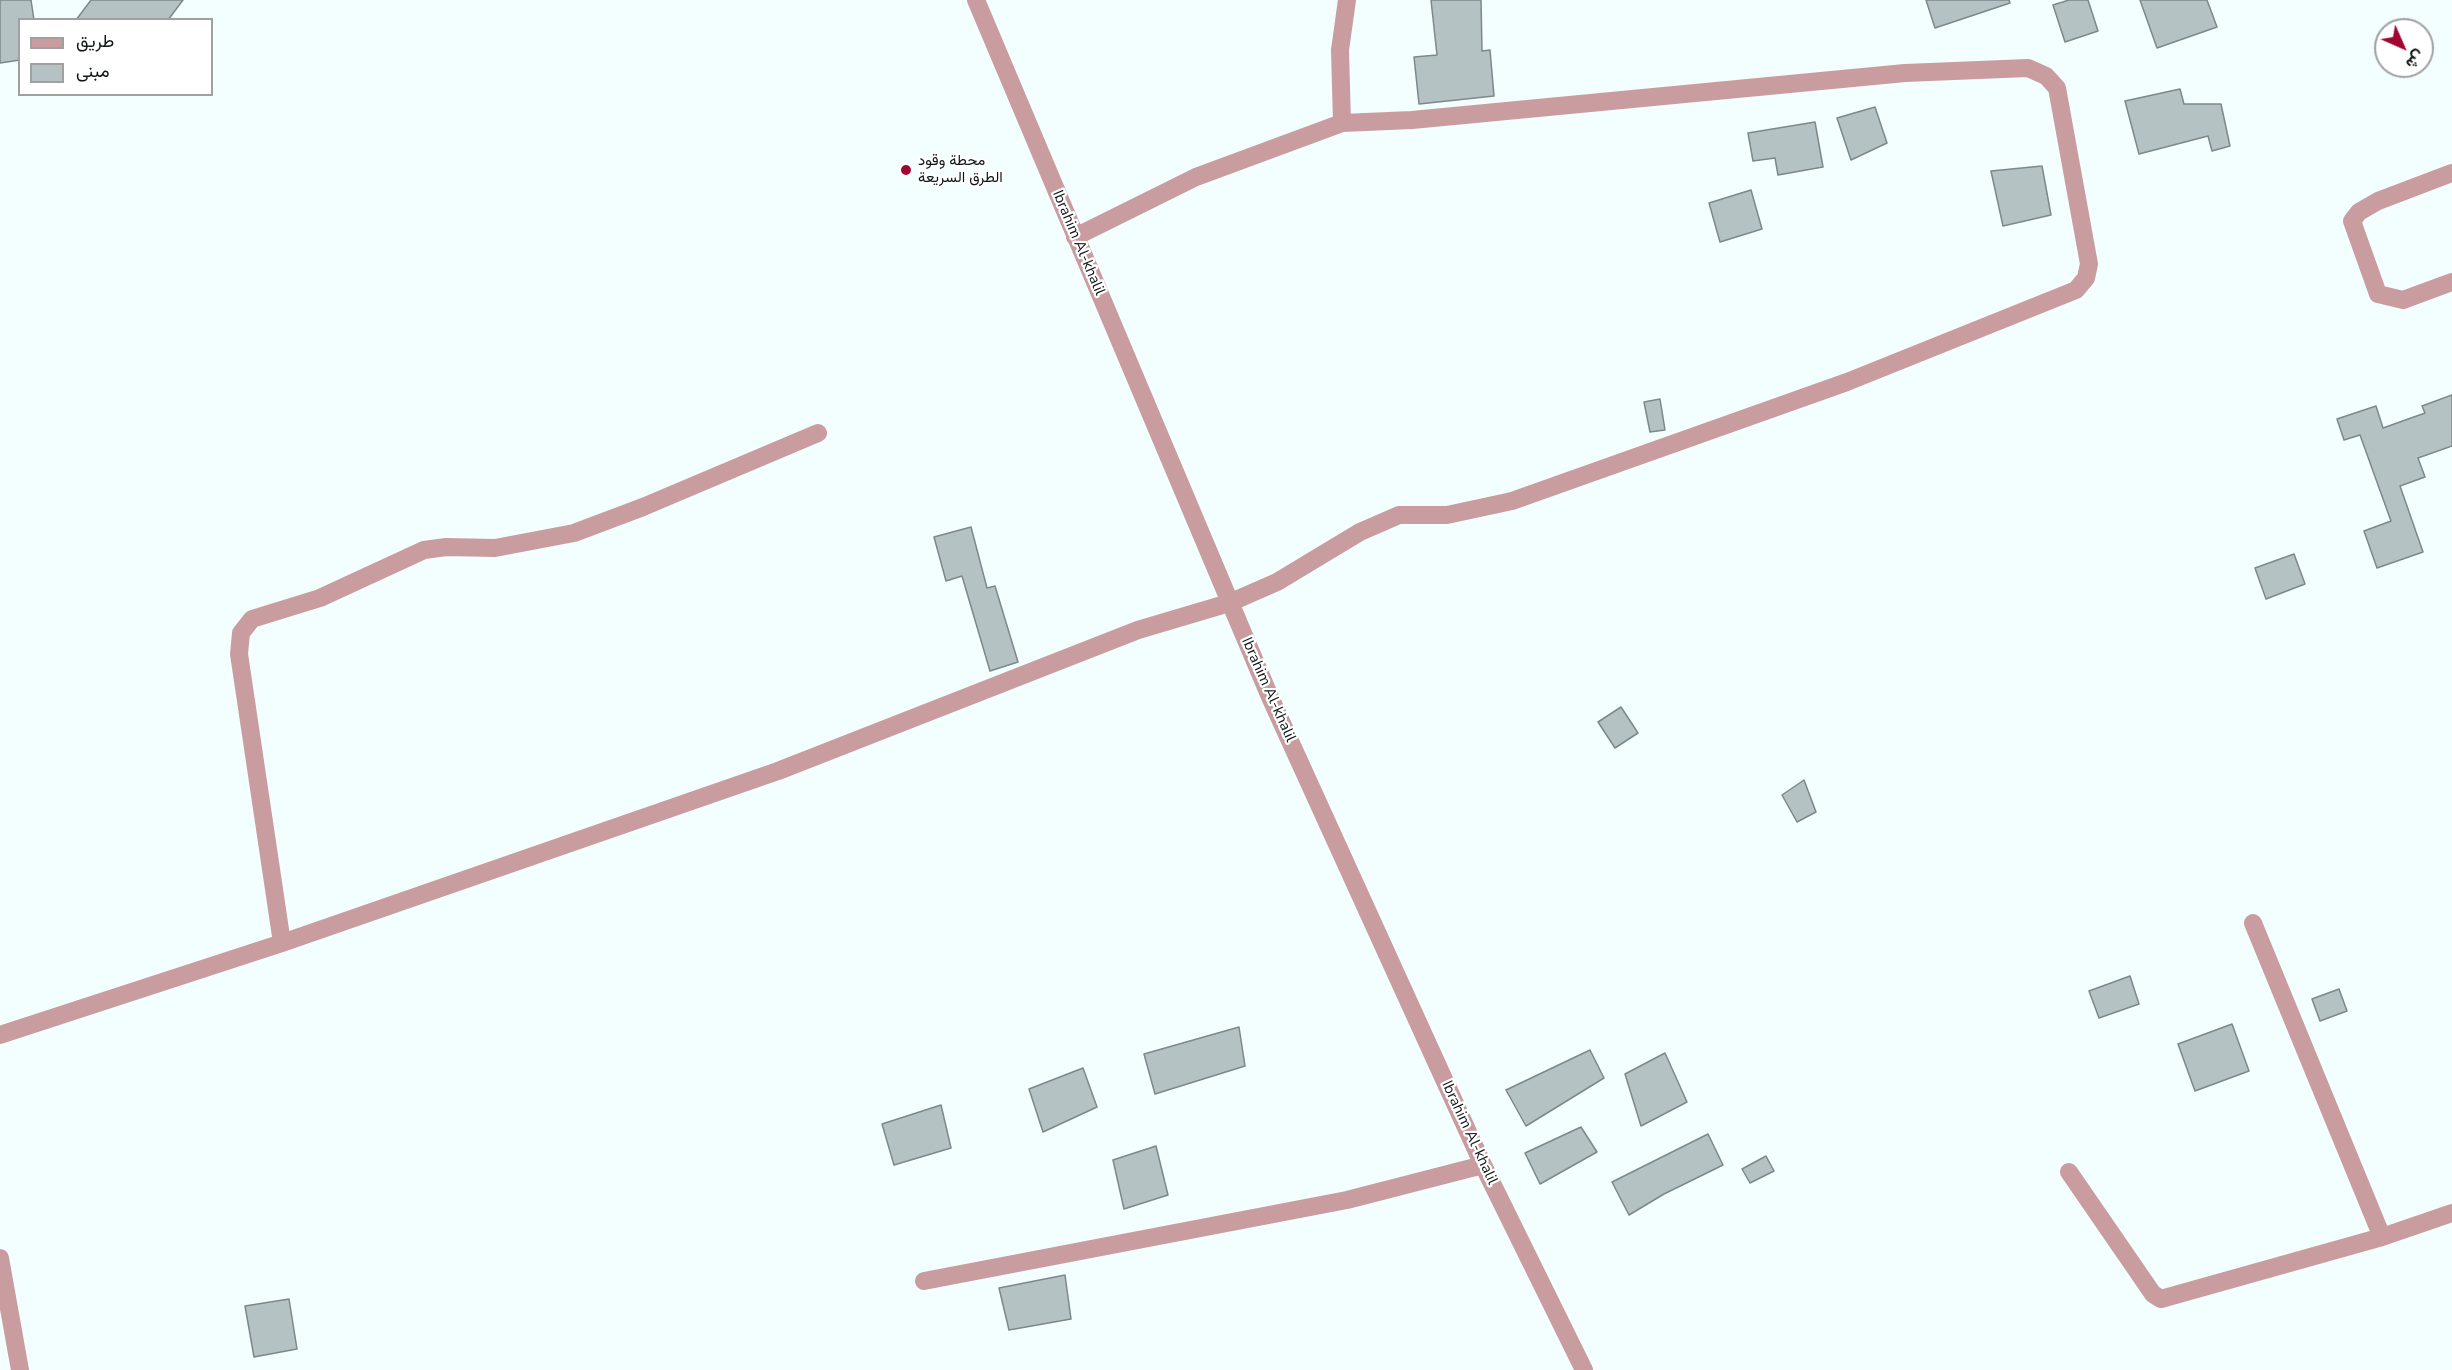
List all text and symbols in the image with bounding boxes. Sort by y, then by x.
legend [18,18,213,96]
north arrow [2374,18,2434,78]
text: طريق [76,29,114,53]
text: ش [2401,45,2430,74]
text: مبنى [76,59,110,83]
place label: محطة وقود الطرق السريعة [918,152,1003,187]
marker: محطة وقود الطرق السريعة [899,163,913,177]
street label: Ibrahim Al-khalil [1048,188,1108,298]
street label: Ibrahim Al-khalil [1237,635,1299,745]
street label: Ibrahim Al-khalil [1437,1078,1501,1188]

